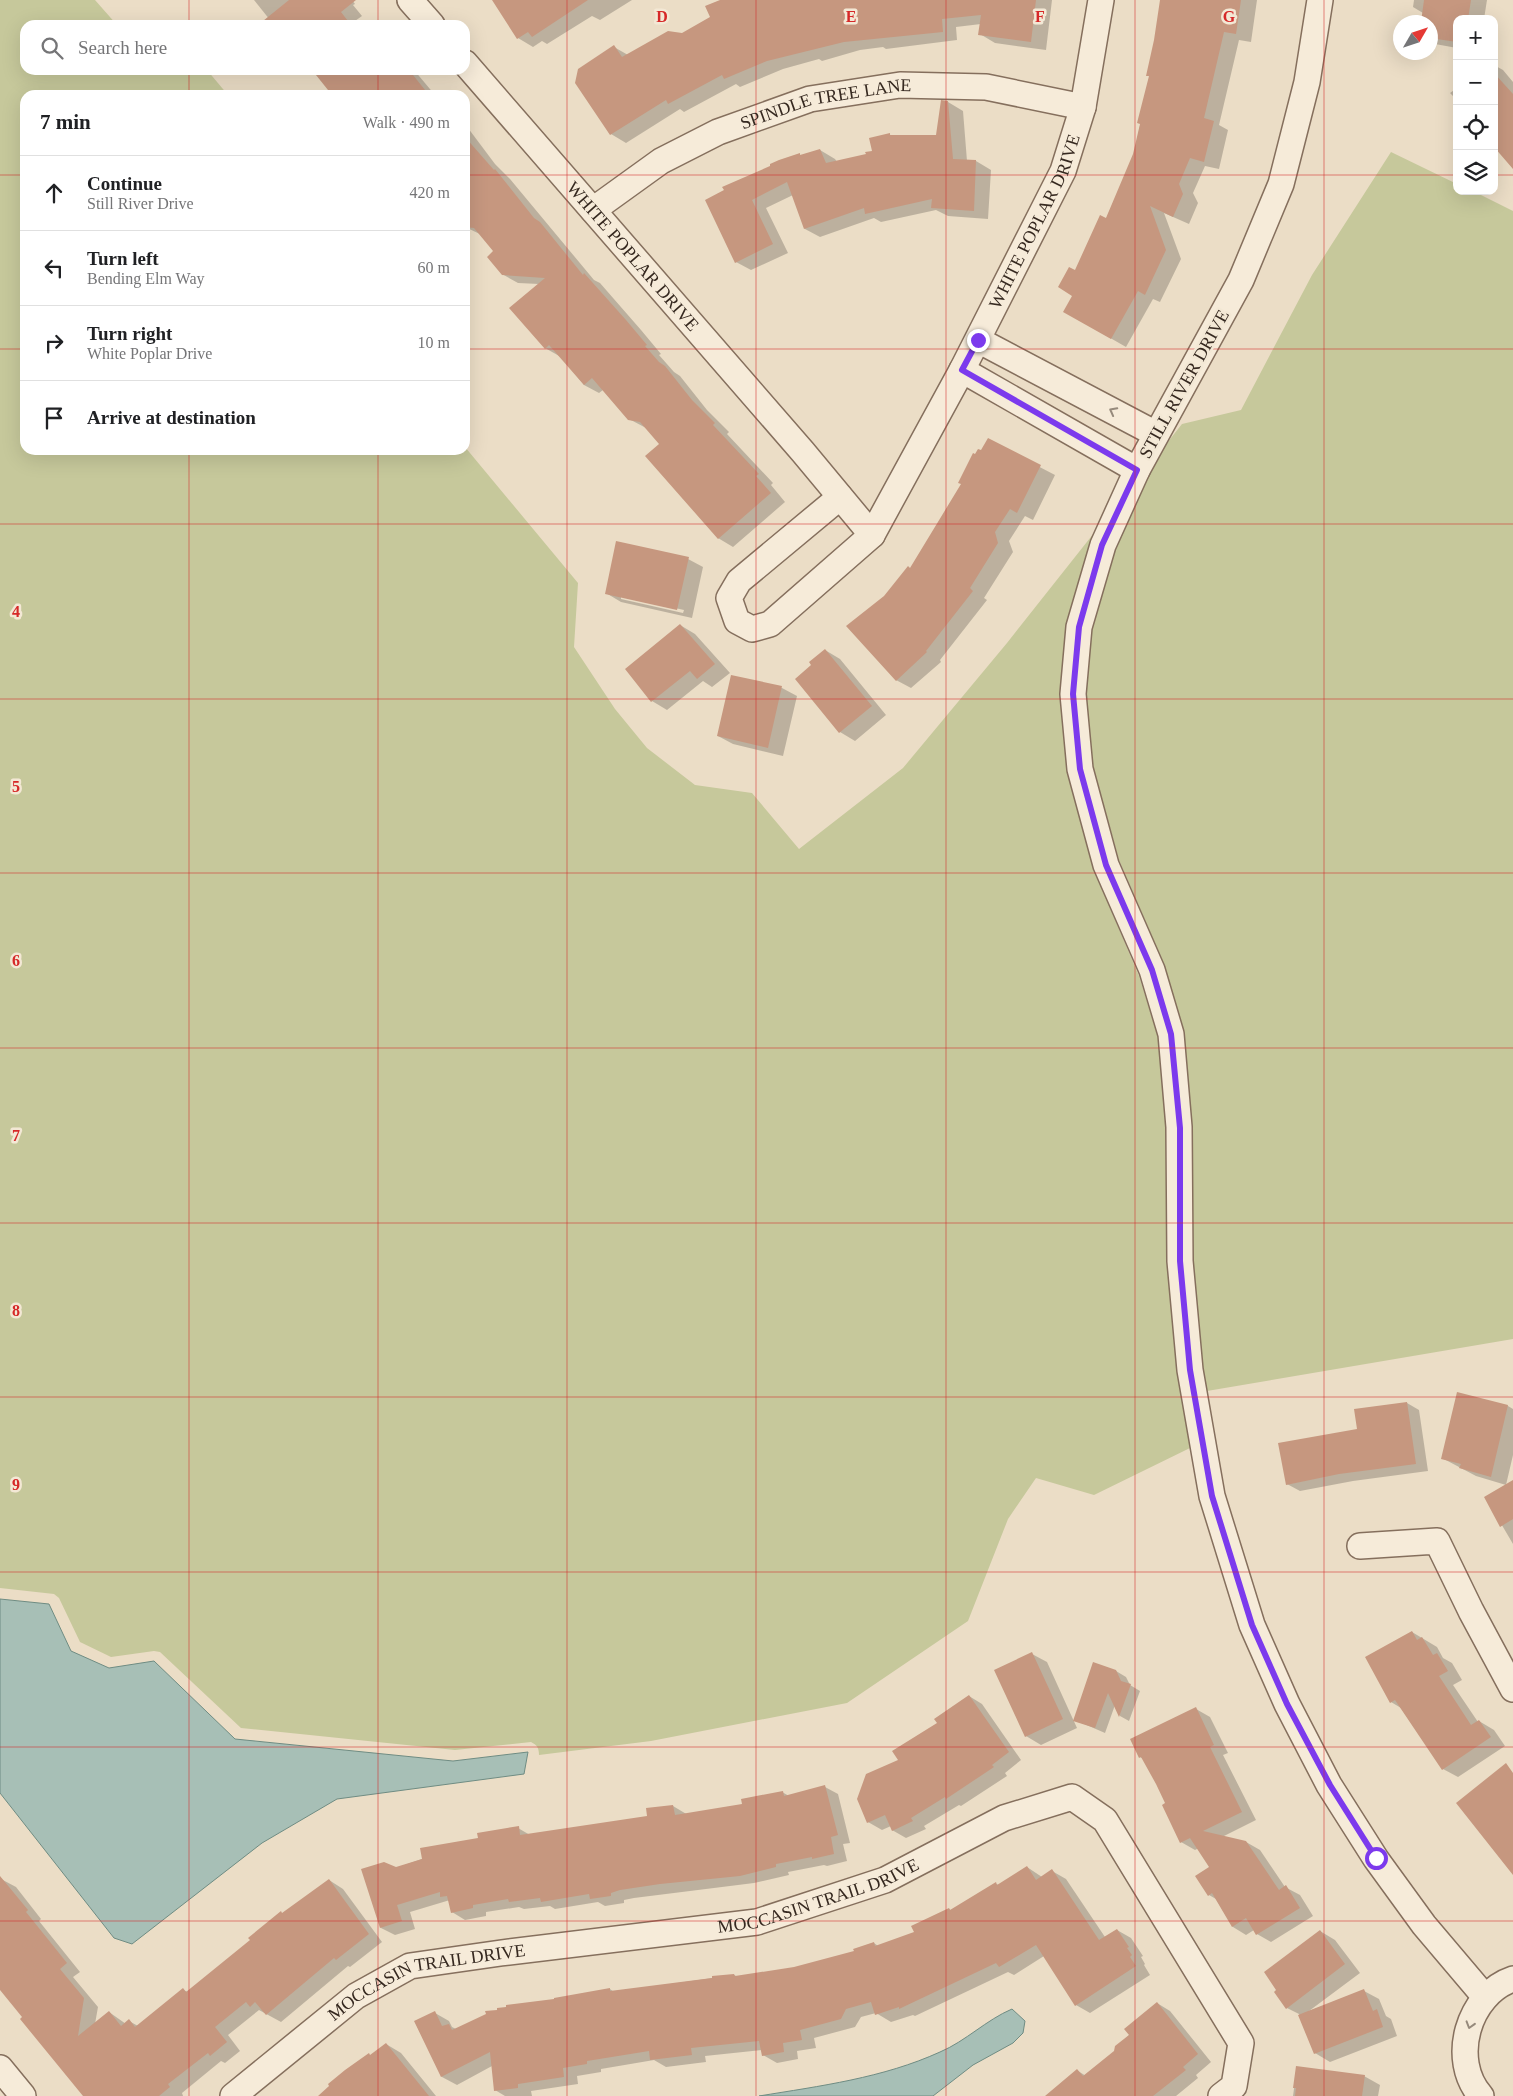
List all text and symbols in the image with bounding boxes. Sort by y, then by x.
text: D [656,8,668,25]
text: E [846,8,856,25]
text: F [1035,8,1045,25]
text: G [1223,8,1236,25]
north arrow [1393,15,1438,60]
map controls [1453,15,1498,195]
button: + [1453,15,1498,60]
search box [20,20,470,75]
icon: search [38,34,66,62]
text: Search here [78,37,167,58]
button: − [1453,60,1498,105]
street label: SPINDLE TREE LANE [738,75,912,133]
button: locate [1453,105,1498,150]
text: 7 min [40,110,91,134]
text: Walk · 490 m [363,114,450,131]
street label: WHITE POPLAR DRIVE [985,132,1084,312]
button: layers [1453,150,1498,195]
text: Continue [87,173,162,194]
street label: WHITE POPLAR DRIVE [563,178,703,335]
icon: ahead [40,179,68,207]
text: 420 m [410,184,450,201]
text: Still River Drive [87,195,194,212]
text: Turn left [87,248,159,269]
icon: left [40,254,68,282]
text: 60 m [418,259,450,276]
text: Bending Elm Way [87,270,205,287]
street label: STILL RIVER DRIVE [1135,306,1233,462]
text: Turn right [87,323,172,344]
icon: right [40,329,68,357]
route end [967,329,990,352]
text: 10 m [418,334,450,351]
text: White Poplar Drive [87,345,212,362]
icon: arrive [40,404,68,432]
text: Arrive at destination [87,407,256,428]
one-way arrow [1110,408,1119,418]
text: 4 [12,603,20,620]
text: 5 [12,778,20,795]
text: 6 [12,952,20,969]
text: 7 [12,1127,20,1144]
text: 8 [12,1302,20,1319]
text: 9 [12,1476,20,1493]
route start [1365,1847,1388,1870]
street label: MOCCASIN TRAIL DRIVE [716,1854,922,1937]
street label: MOCCASIN TRAIL DRIVE [324,1940,526,2025]
one-way arrow [1465,2021,1475,2029]

